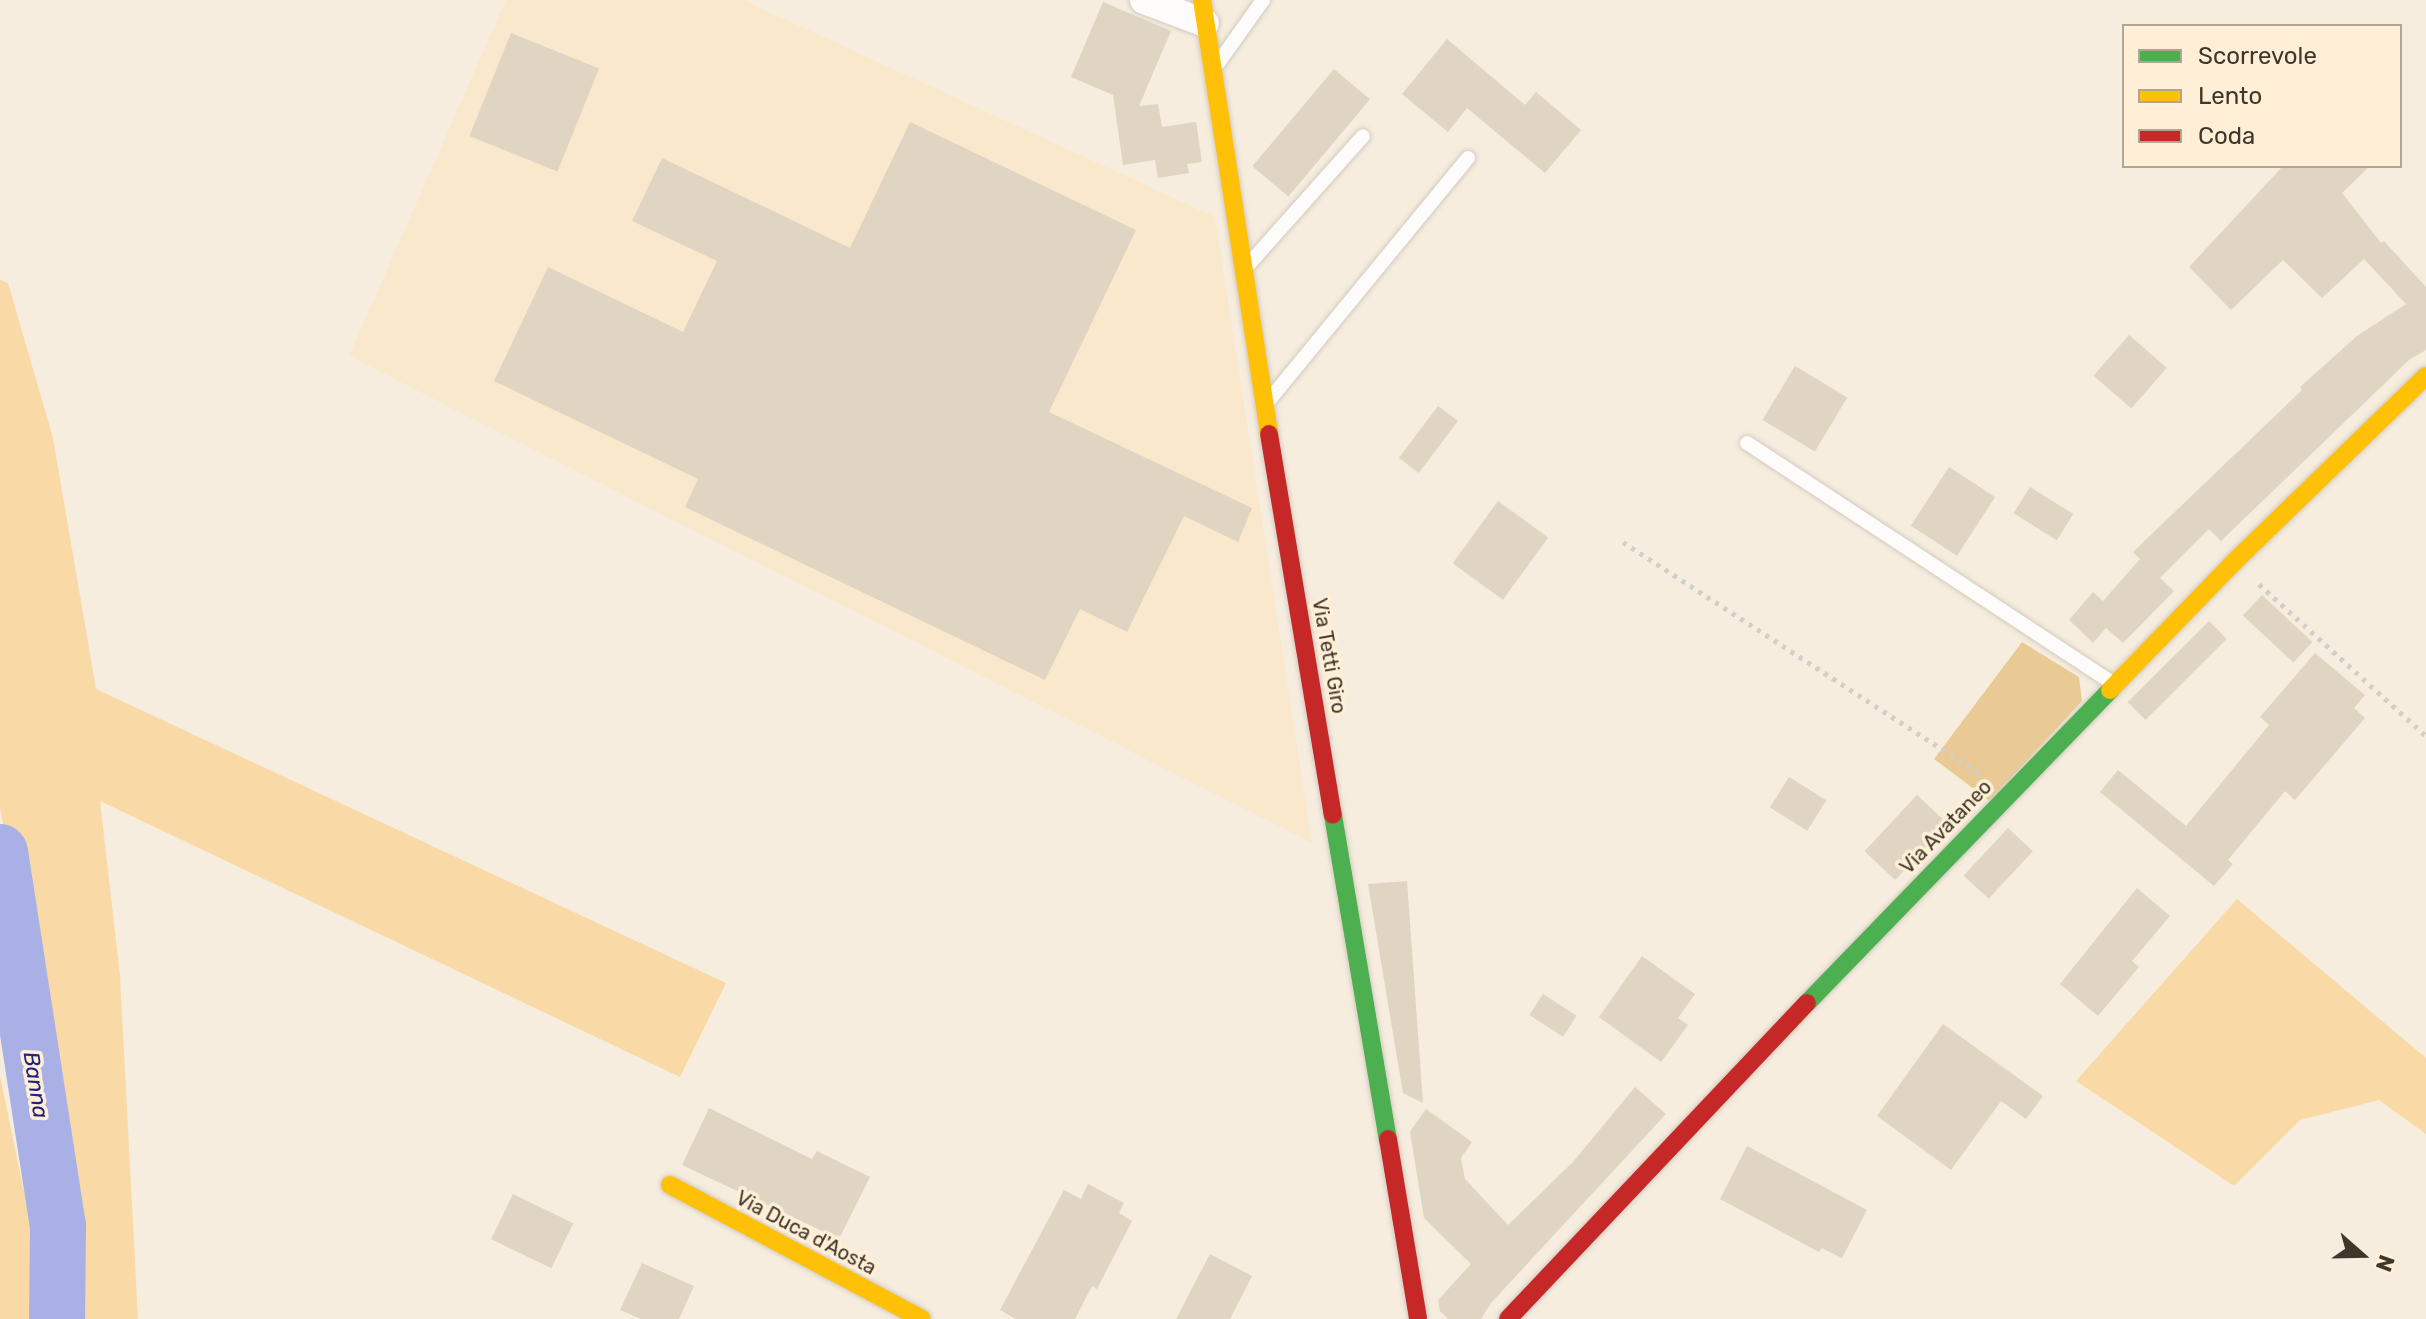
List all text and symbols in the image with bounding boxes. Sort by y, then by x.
legend [2122,24,2402,168]
text: Scorrevole [2198,42,2317,70]
text: Lento [2198,82,2262,110]
text: Coda [2198,122,2255,150]
street label: Via Tetti Giro [1307,596,1351,716]
street label: Via Avataneo [1895,775,1997,879]
water label: Banna [18,1050,54,1120]
street label: Via Duca d'Aosta [732,1186,880,1280]
north arrow [2322,1215,2402,1295]
text: N [2370,1251,2400,1275]

